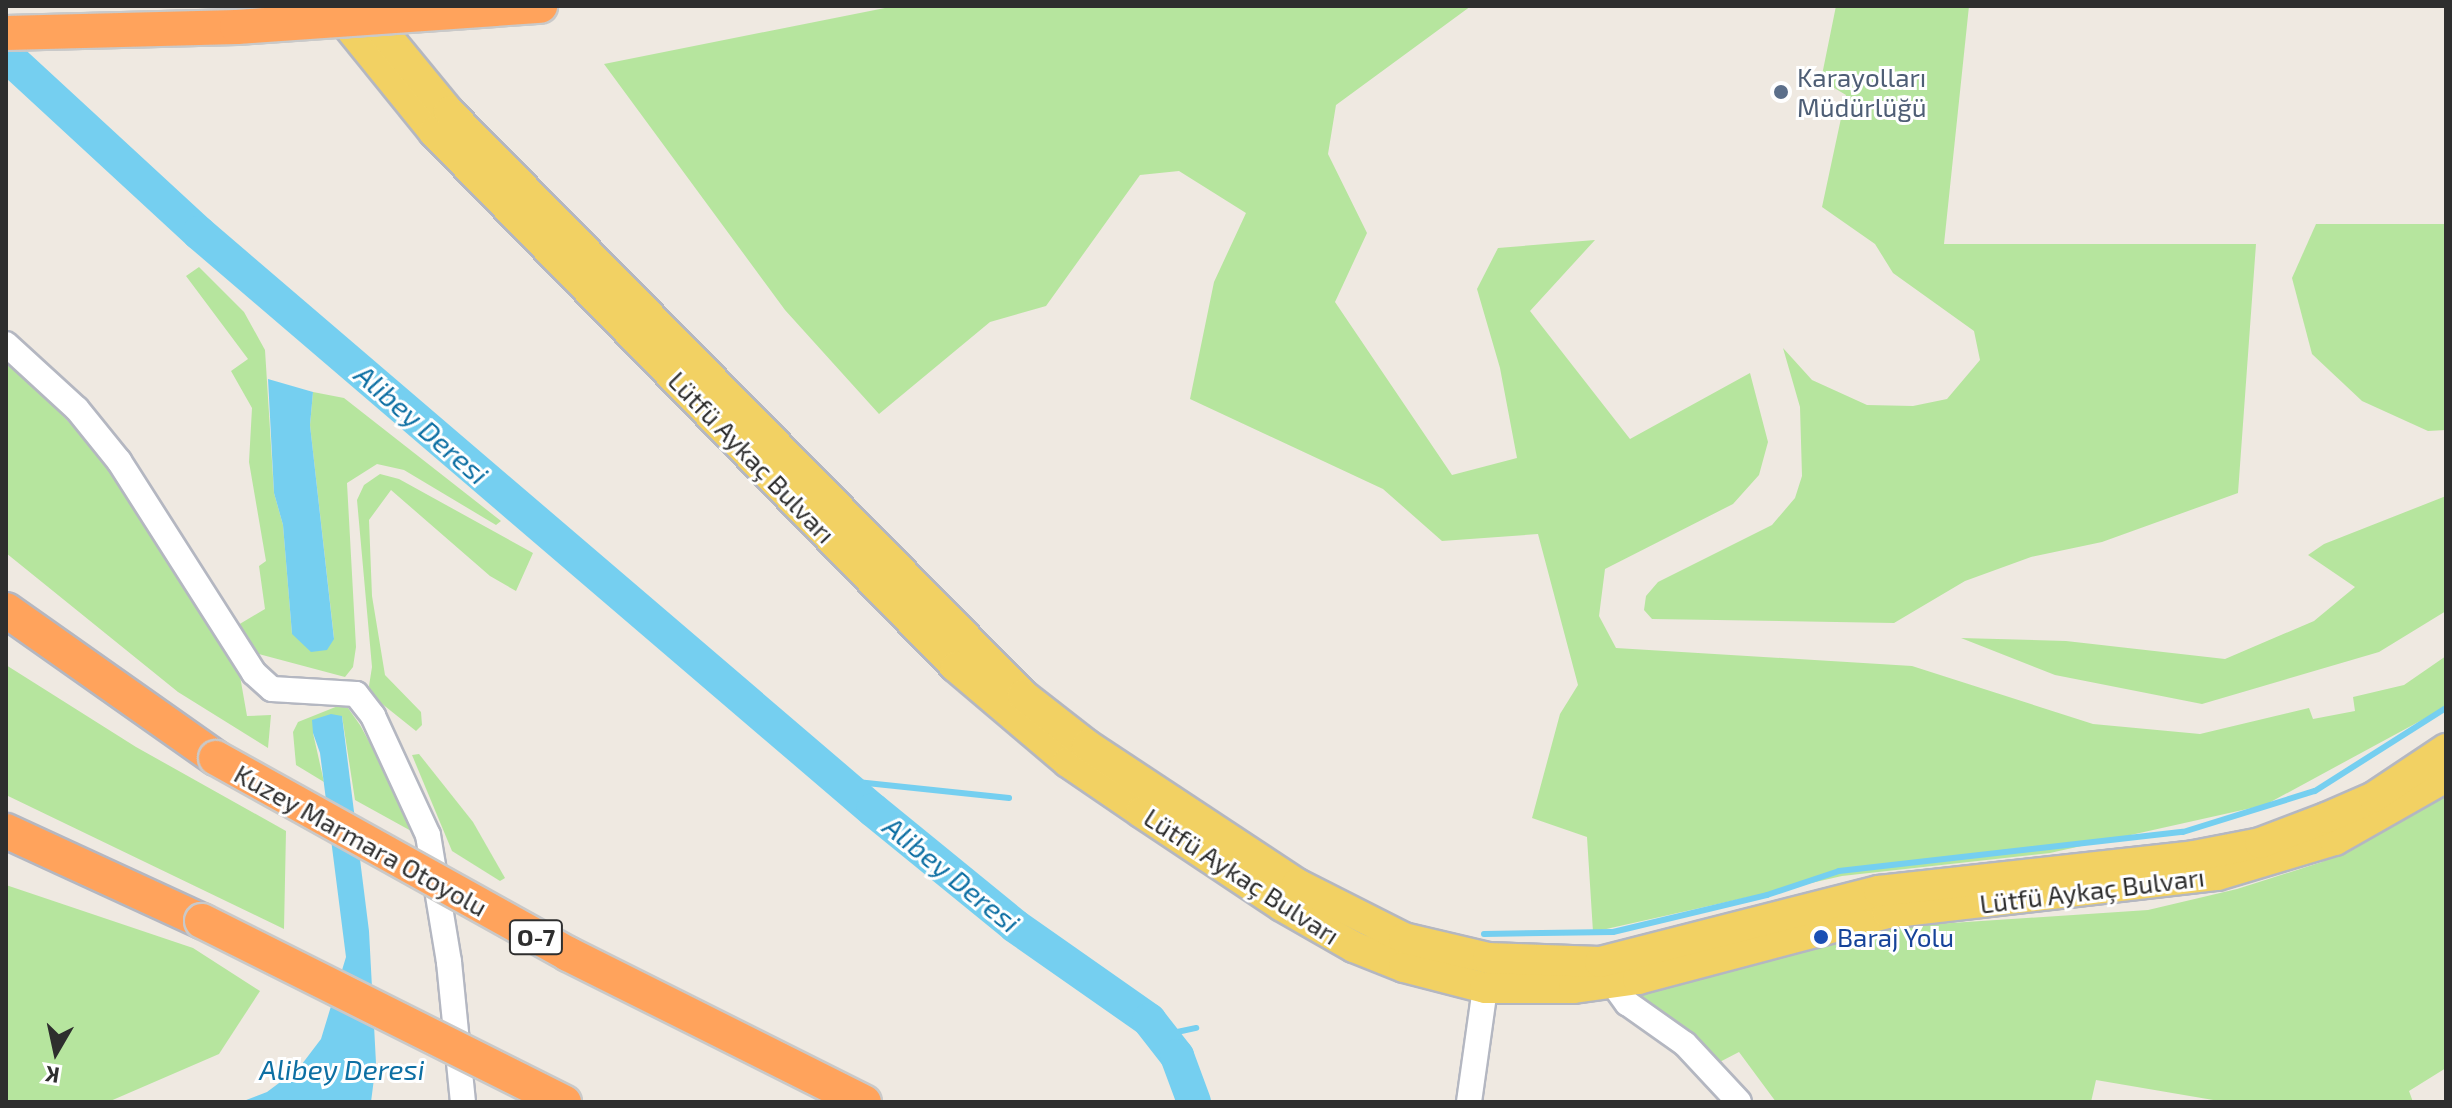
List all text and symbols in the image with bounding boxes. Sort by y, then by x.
place label: Karayolları Müdürlüğü [1797,61,1927,122]
marker: Karayolları Müdürlüğü [1772,83,1790,101]
water label: Alibey Deresi [349,357,495,491]
street label: Lütfü Aykaç Bulvarı [662,365,842,549]
street label: Kuzey Marmara Otoyolu [229,757,493,923]
street label: Lütfü Aykaç Bulvarı [1138,801,1346,951]
water label: Alibey Deresi [877,809,1027,939]
street label: Lütfü Aykaç Bulvarı [1977,861,2207,919]
road number: O-7 [508,917,564,957]
place label: Baraj Yolu [1837,921,1955,953]
marker: Baraj Yolu [1812,928,1830,946]
north arrow [16,1012,96,1092]
water label: Alibey Deresi [259,1052,425,1086]
text: K [43,1062,61,1090]

